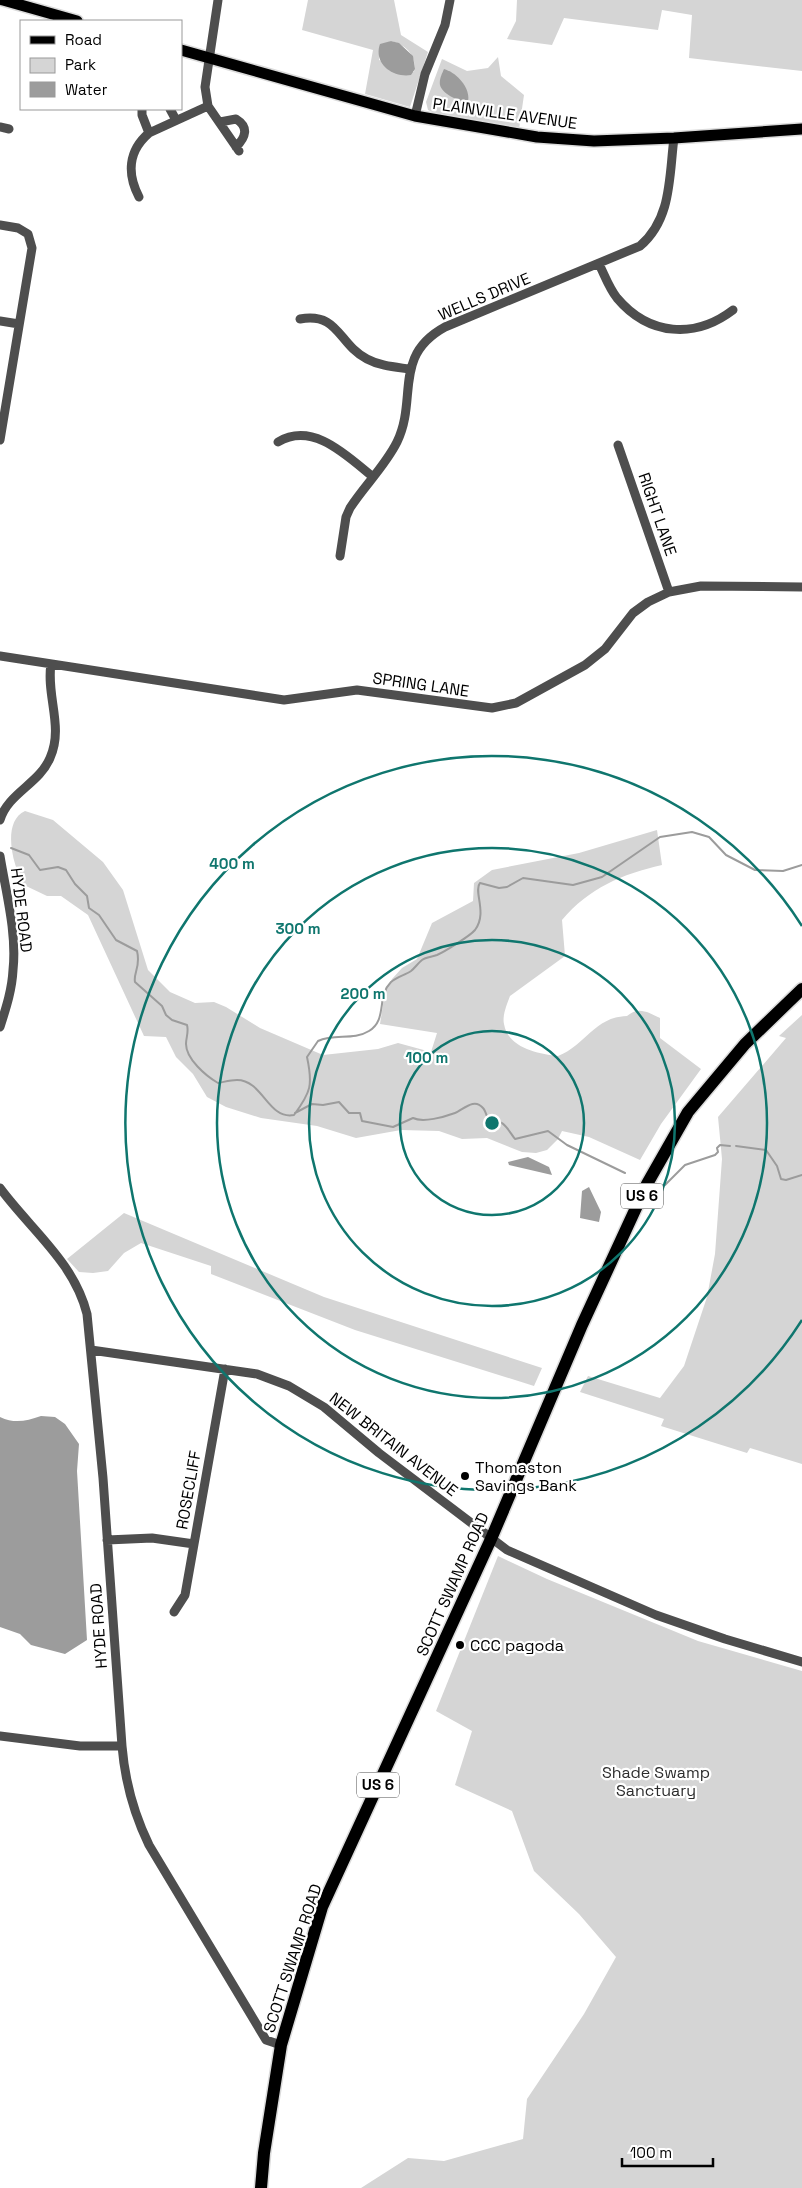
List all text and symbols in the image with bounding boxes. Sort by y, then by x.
legend [20,20,182,110]
text: Road [65,30,102,49]
text: Park [65,55,96,74]
text: Water [65,80,108,99]
street label: PLAINVILLE AVENUE [431,93,578,134]
street label: WELLS DRIVE [435,268,533,325]
street label: RIGHT LANE [633,470,682,559]
street label: SPRING LANE [371,667,471,702]
text: 400 m [209,854,255,873]
street label: HYDE ROAD [6,866,37,954]
text: 300 m [275,919,321,938]
text: 200 m [341,984,385,1003]
text: 100 m [406,1048,448,1067]
centre of rings [483,1114,501,1132]
road number: US 6 [621,1184,663,1208]
street label: NEW BRITAIN AVENUE [325,1388,462,1501]
street label: ROSECLIFF [171,1449,206,1531]
place label: Thomaston Savings Bank [475,1457,577,1496]
marker: Thomaston Savings Bank [459,1470,471,1482]
street label: SCOTT SWAMP ROAD [411,1509,494,1659]
street label: HYDE ROAD [85,1583,112,1669]
place label: CCC pagoda [470,1635,564,1656]
marker: CCC pagoda [454,1639,466,1651]
park label: Shade Swamp Sanctuary [602,1762,710,1801]
road number: US 6 [357,1772,399,1798]
street label: SCOTT SWAMP ROAD [259,1881,326,2035]
scale bar [622,2136,713,2168]
text: 100 m [630,2143,672,2162]

